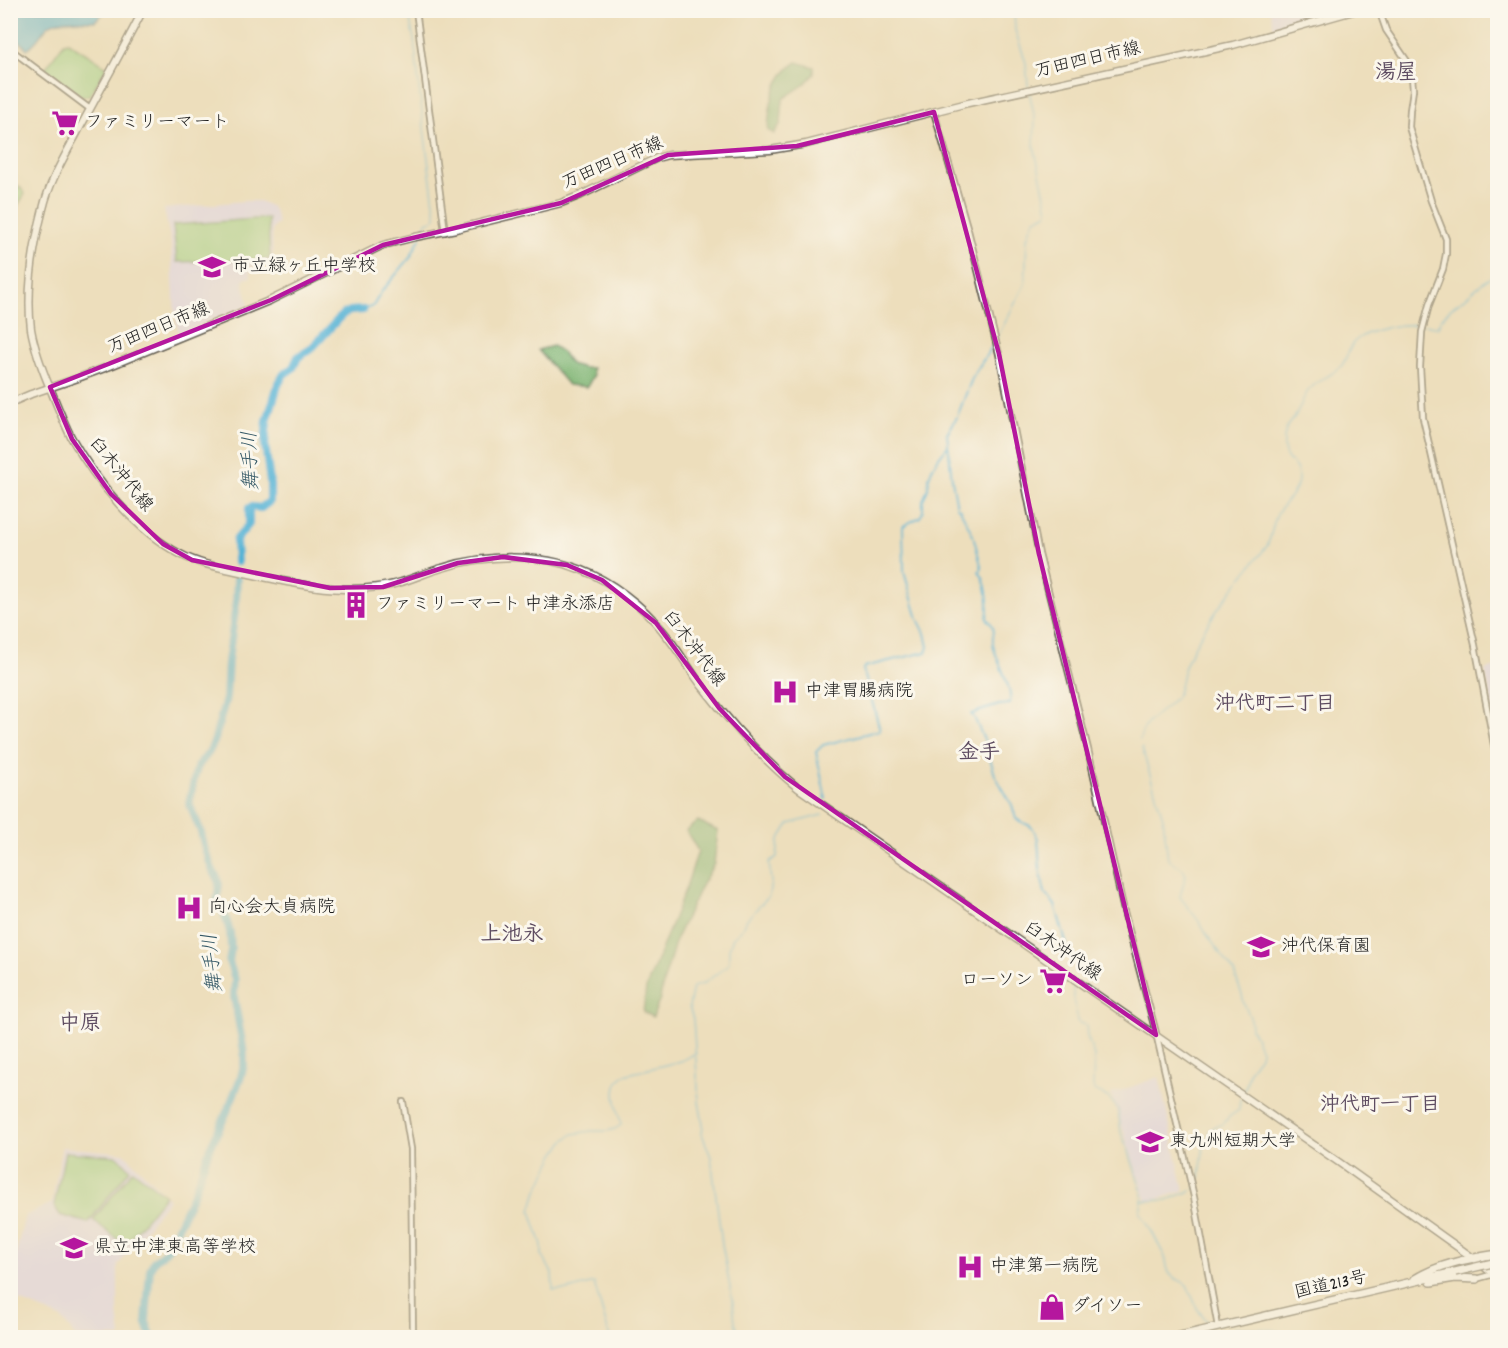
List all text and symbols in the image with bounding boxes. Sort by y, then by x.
street label: 万田四日市線 [1033,37,1143,85]
district label: 湯屋 [1375,59,1417,89]
supermarket icon: ファミリーマート [50,108,80,138]
place label: ファミリーマート [85,111,229,136]
street label: 万田四日市線 [558,131,668,197]
school or university icon: 市立緑ヶ丘中学校 [197,252,227,282]
place label: 市立緑ヶ丘中学校 [232,255,376,280]
street label: 万田四日市線 [104,297,214,361]
water label: 舞手川 [237,431,267,491]
street label: 臼木沖代線 [82,432,158,518]
building icon: ファミリーマート 中津永添店 [341,590,371,620]
place label: ファミリーマート 中津永添店 [376,593,614,618]
street label: 臼木沖代線 [656,606,730,692]
hospital icon: 中津胃腸病院 [770,677,800,707]
place label: 中津胃腸病院 [805,680,913,705]
district label: 沖代町二丁目 [1215,691,1335,719]
district label: 金手 [958,739,1000,769]
hospital icon: 向心会大貞病院 [174,893,204,923]
place label: 向心会大貞病院 [209,896,335,921]
street label: 臼木沖代線 [1018,916,1106,988]
district label: 上池永 [481,921,544,951]
water label: 舞手川 [197,932,231,994]
school or university icon: 沖代保育園 [1246,932,1276,962]
place label: 沖代保育園 [1281,935,1371,960]
supermarket icon: ローソン [1038,966,1068,996]
place label: ローソン [961,969,1033,994]
district label: 中原 [59,1010,101,1040]
district label: 沖代町一丁目 [1320,1092,1440,1120]
school or university icon: 東九州短期大学 [1135,1127,1165,1157]
place label: 東九州短期大学 [1170,1130,1296,1155]
school or university icon: 県立中津東高等学校 [59,1233,89,1263]
place label: 県立中津東高等学校 [94,1236,256,1261]
hospital icon: 中津第一病院 [955,1252,985,1282]
place label: 中津第一病院 [990,1255,1098,1280]
street label: 国道213号 [1292,1266,1370,1306]
shop icon: ダイソー [1037,1292,1067,1322]
place label: ダイソー [1072,1295,1142,1320]

